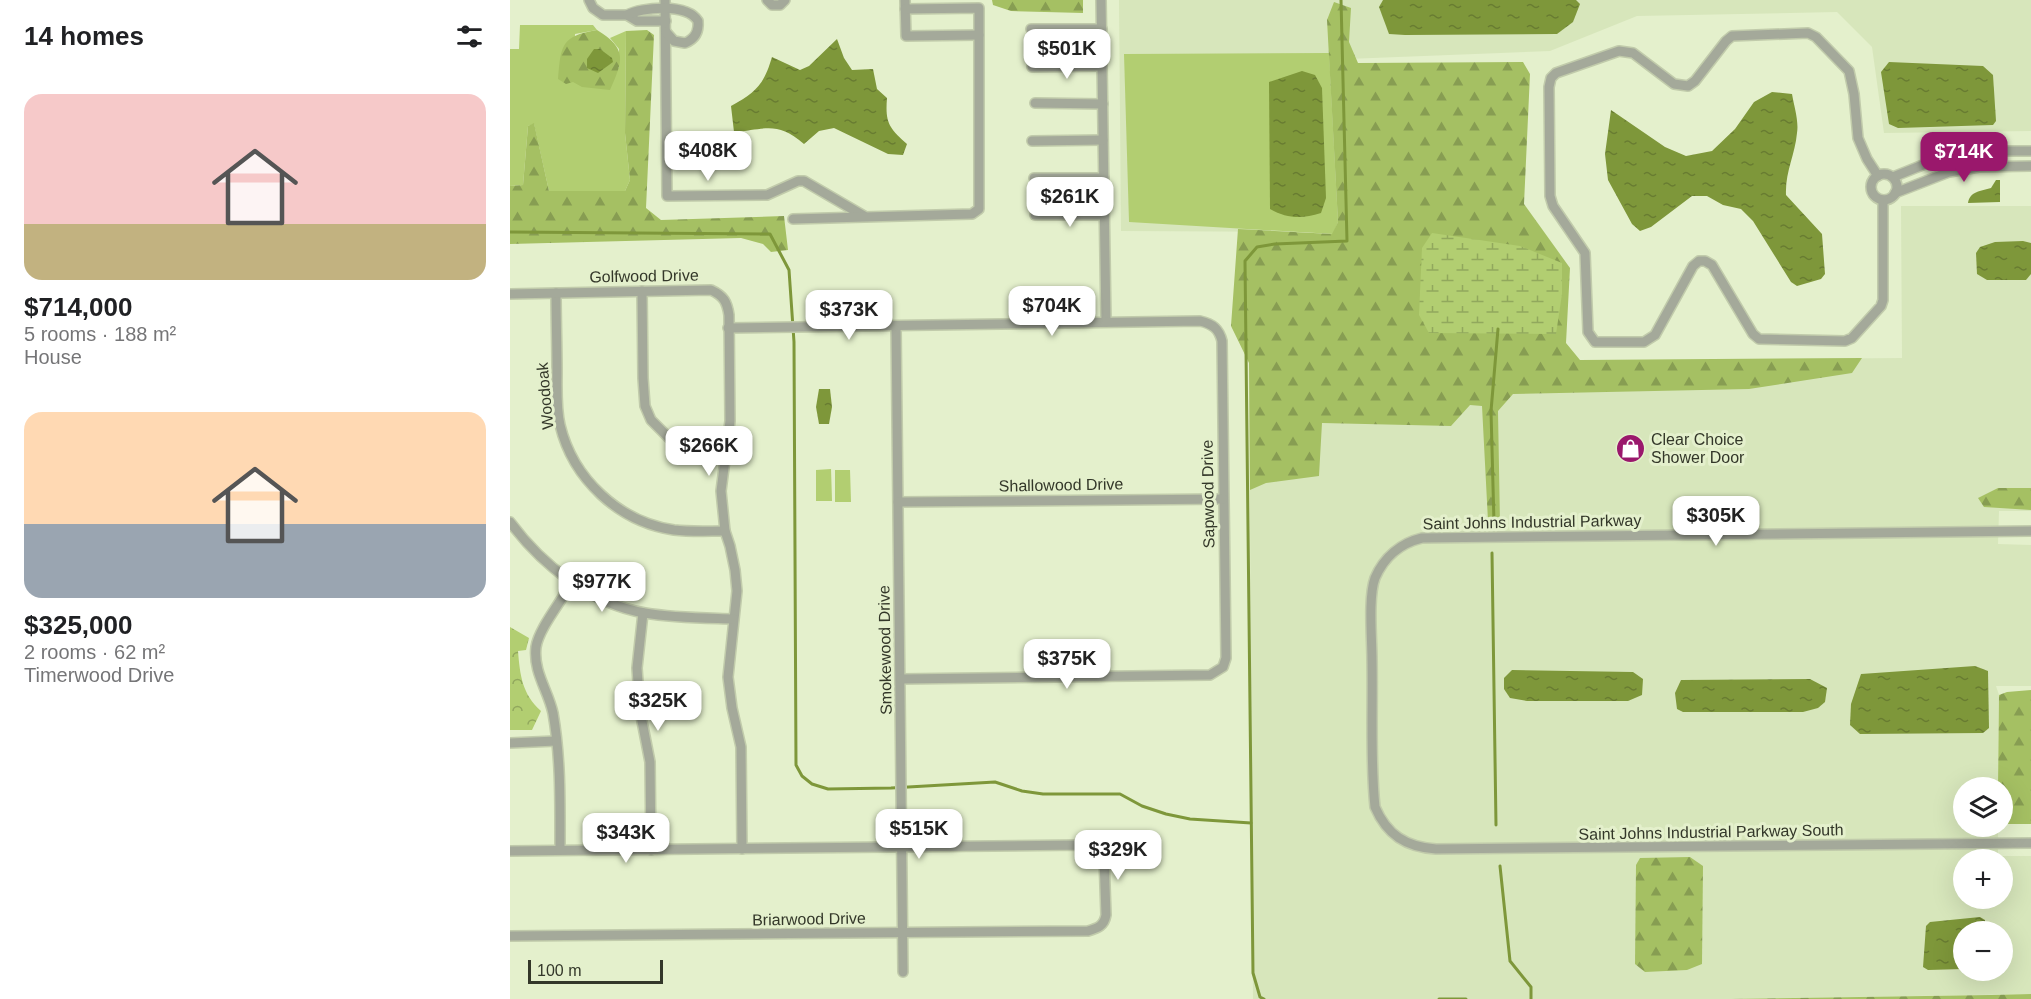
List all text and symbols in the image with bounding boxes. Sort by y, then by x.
icon: filters [453,20,486,53]
text: 14 homes [24,21,144,51]
pin: $501K [1025,29,1109,80]
text: $501K [1038,37,1096,59]
pin: $408K [666,131,750,182]
pin: $714K [1922,132,2006,183]
icon: home [201,133,309,241]
text: $408K [679,139,737,161]
text: $714K [1935,140,1993,162]
pin: $261K [1028,177,1112,228]
text: $261K [1041,185,1099,207]
street label: Golfwood Drive [589,267,699,285]
pin: $704K [1010,286,1094,337]
pin: $373K [807,290,891,341]
text: $714,000 [24,292,132,322]
text: $704K [1023,294,1081,316]
text: $373K [820,298,878,320]
text: 5 rooms · 188 m² [24,323,176,345]
text: House [24,346,82,368]
street label: Woodoak [534,361,556,430]
pin: $266K [667,426,751,477]
place label: Clear Choice Shower Door [1651,431,1745,466]
shop icon: Clear Choice Shower Door [1614,432,1646,464]
text: $266K [680,434,738,456]
street label: Sapwood Drive [1199,440,1217,548]
icon: home [201,451,309,559]
street label: Shallowood Drive [999,475,1123,495]
pin: $305K [1674,496,1758,547]
text: $305K [1687,504,1745,526]
street label: Saint Johns Industrial Parkway [1422,512,1642,532]
pin: $977K [560,562,644,613]
text: $977K [573,570,631,592]
street label: Smokewood Drive [875,585,895,715]
text: $325,000 [24,610,132,640]
pin: $375K [1025,639,1109,690]
text: 2 rooms · 62 m² [24,641,165,663]
text: $375K [1038,647,1096,669]
text: Timerwood Drive [24,664,174,686]
pin: $325K [616,681,700,732]
text: $325K [629,689,687,711]
map controls [1953,777,2013,981]
button: layers [1953,777,2013,837]
pin: $515K [877,809,961,860]
pin: $343K [584,813,668,864]
text: $515K [890,817,948,839]
text: $343K [597,821,655,843]
street label: Saint Johns Industrial Parkway South [1578,821,1844,843]
pin: $329K [1076,830,1160,881]
text: $329K [1089,838,1147,860]
button: + [1953,849,2013,909]
street label: Briarwood Drive [752,910,866,928]
button: − [1953,921,2013,981]
scale bar [528,957,663,984]
text: 100 m [537,962,581,979]

